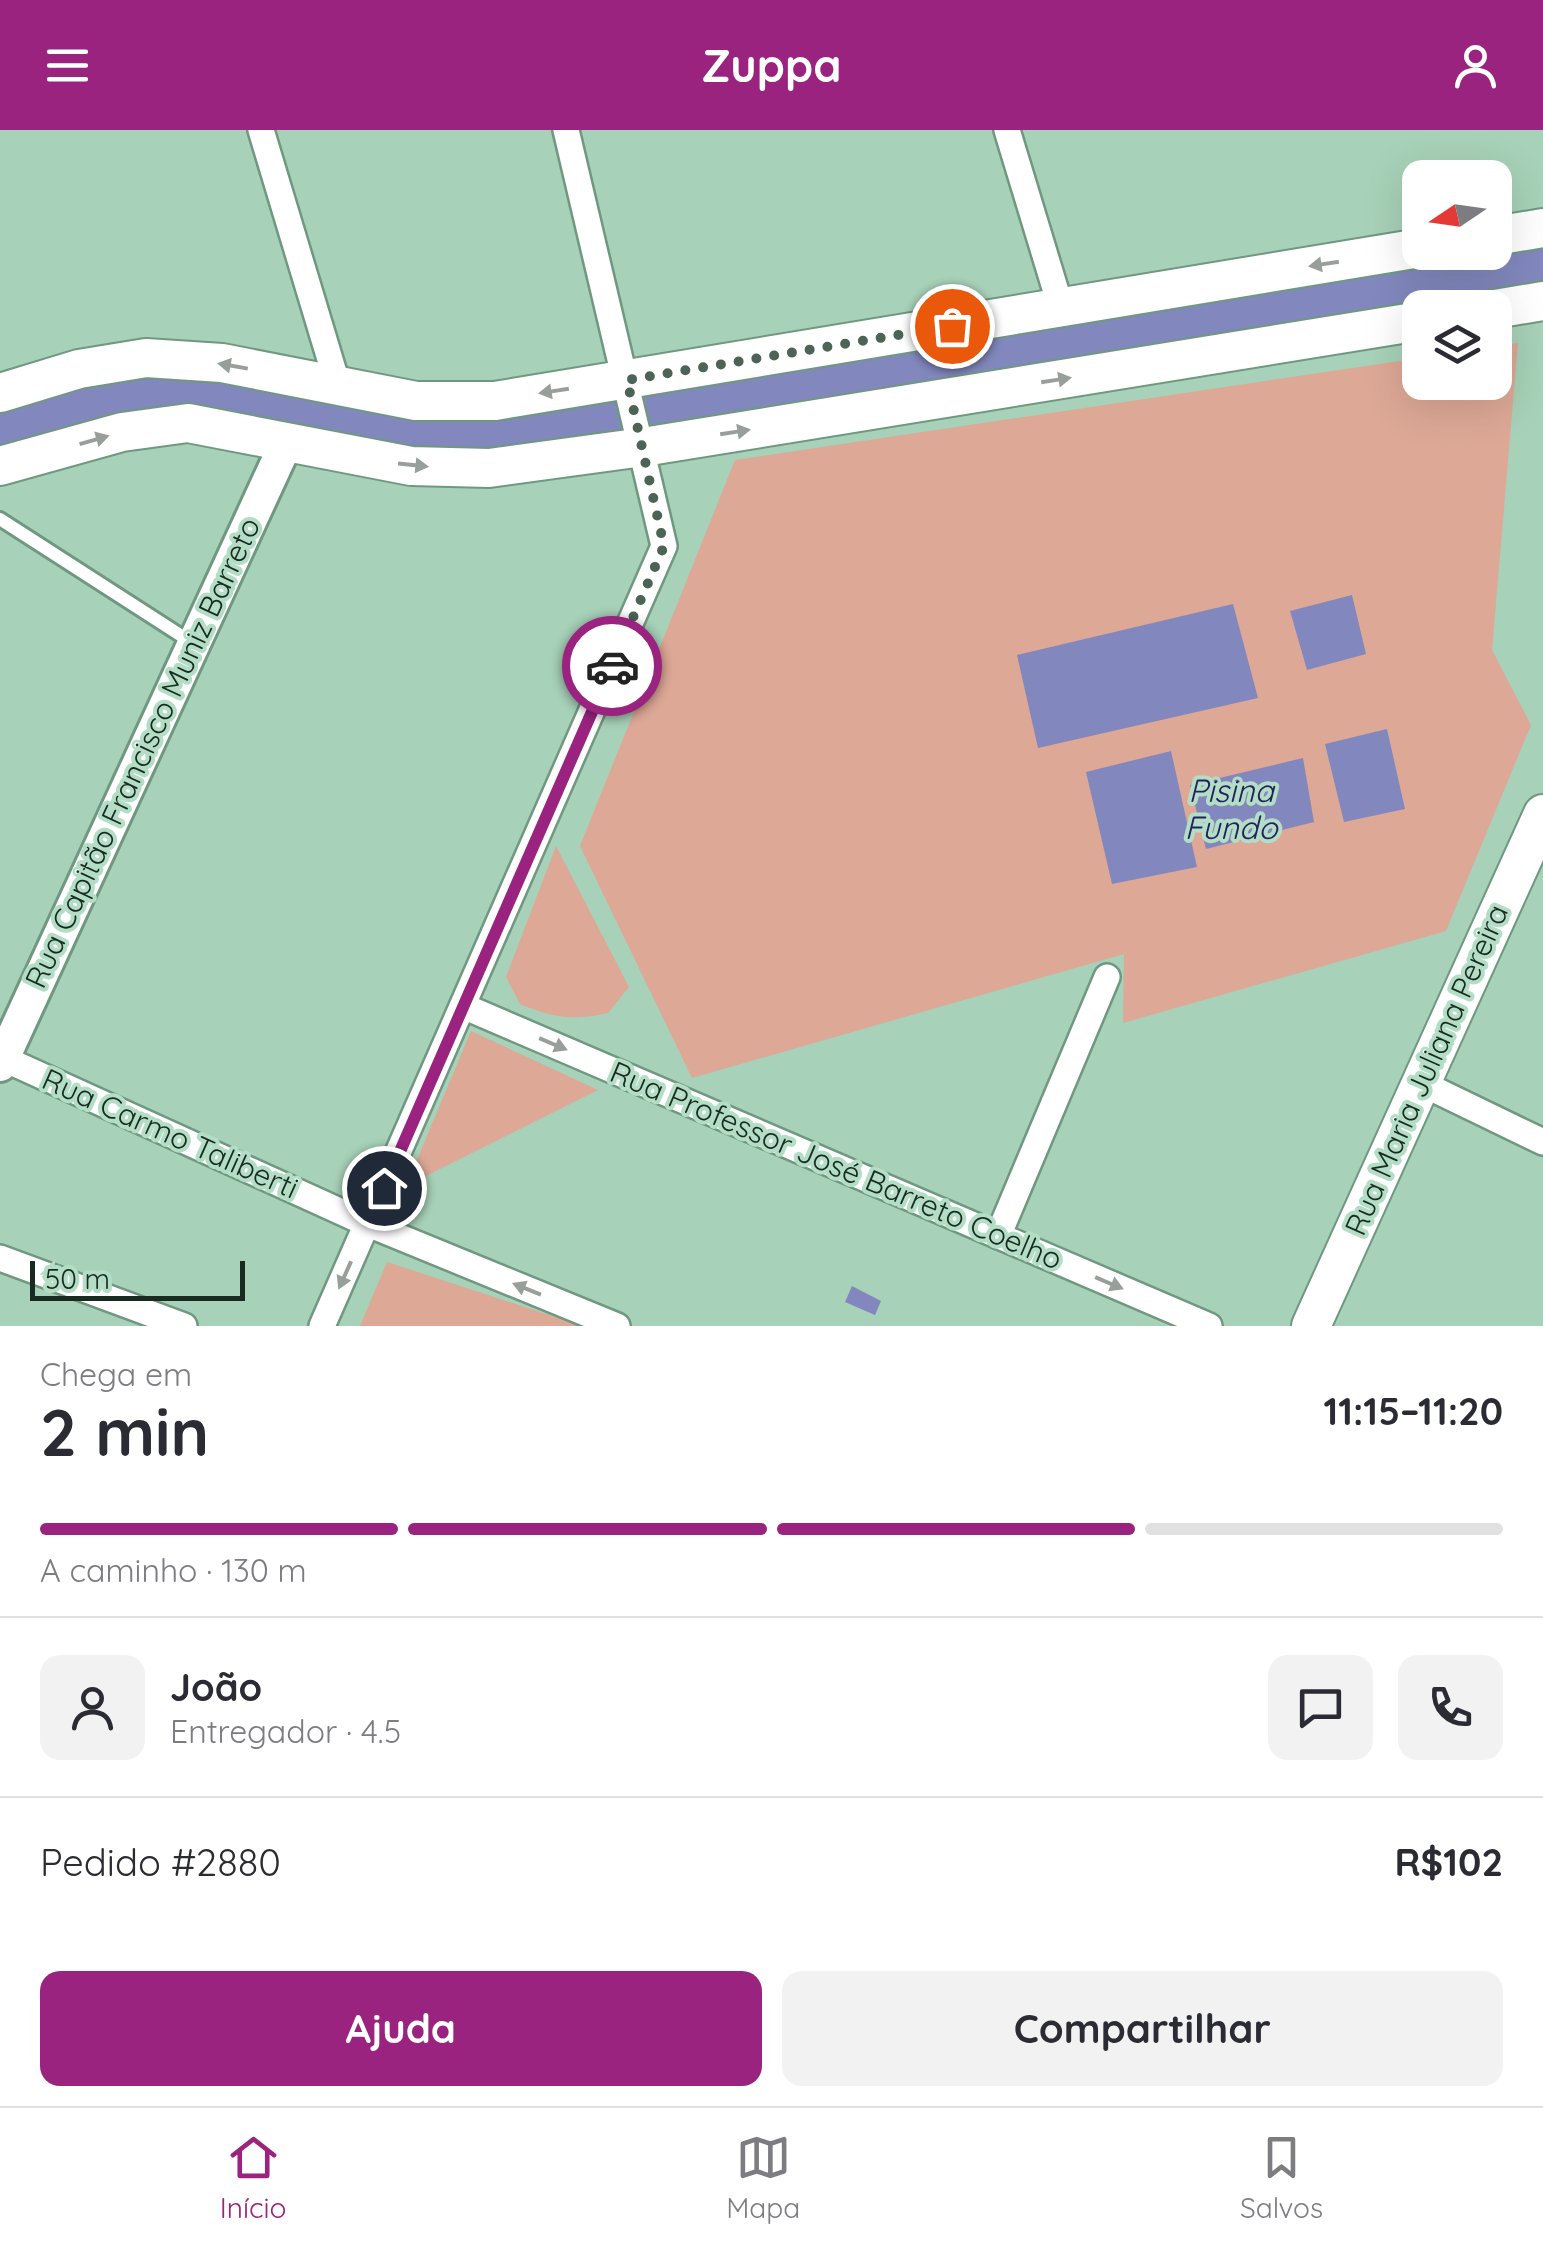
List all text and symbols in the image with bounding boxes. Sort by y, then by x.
text: Zuppa [701,37,842,93]
icon: menu [40,38,95,93]
icon: person [1448,38,1503,93]
north arrow [1402,160,1512,270]
map controls [1402,160,1512,400]
one-way arrow [1308,257,1339,272]
pin [910,284,995,369]
button: layers [1402,290,1512,400]
icon: bag [925,299,980,354]
one-way arrow [217,358,249,373]
one-way arrow [1041,371,1073,387]
one-way arrow [538,384,570,399]
one-way arrow [720,423,752,439]
one-way arrow [79,432,110,447]
one-way arrow [398,457,430,473]
street label: Rua Capitão Francisco Muniz Barreto [16,511,268,994]
courier [562,616,662,716]
icon: car [585,639,640,694]
water label: Pisina Fundo [1184,770,1279,847]
street label: Rua Maria Juliana Pereira [1336,898,1516,1241]
one-way arrow [538,1036,568,1052]
street label: Rua Professor José Barreto Coelho [605,1052,1068,1278]
street label: Rua Carmo Taliberti [37,1060,304,1207]
pin [342,1146,427,1231]
icon: home [357,1161,412,1216]
scale bar [30,1256,245,1300]
one-way arrow [337,1260,353,1290]
text: 50 m [45,1261,110,1296]
one-way arrow [1094,1275,1124,1291]
one-way arrow [512,1281,542,1297]
text: Chega em [40,1354,192,1394]
text: 11:15–11:20 [1323,1387,1503,1435]
text: 2 min [40,1391,209,1472]
text: A caminho · 130 m [40,1550,307,1590]
button: person [40,1655,145,1760]
button: chat [1268,1655,1373,1760]
button: phone [1398,1655,1503,1760]
text: João [170,1663,262,1711]
text: Entregador · 4.5 [170,1711,401,1751]
text: Pedido #2880 [40,1838,281,1886]
text: R$102 [1394,1838,1503,1886]
button: Ajuda [40,1971,762,2086]
button: Compartilhar [782,1971,1503,2086]
tab: Início [220,2130,286,2225]
tab: Mapa [726,2130,800,2225]
tab: Salvos [1240,2130,1323,2225]

